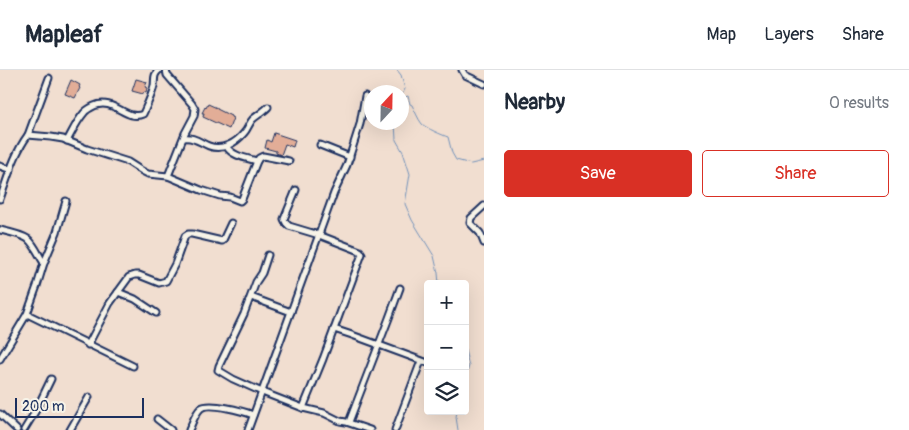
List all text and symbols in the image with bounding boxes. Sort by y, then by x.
text: Mapleaf [25,20,103,49]
text: Map [707,23,736,46]
text: Layers [764,23,814,46]
text: Share [842,23,884,46]
north arrow [364,85,409,130]
text: Nearby [504,89,565,116]
text: 0 results [829,93,889,113]
button: Save [504,150,692,197]
button: Share [702,150,889,197]
map controls [424,280,469,415]
button: + [424,280,469,325]
button: − [424,325,469,370]
button: layers [424,370,469,415]
scale bar [15,395,144,418]
text: 200 m [22,398,64,415]

